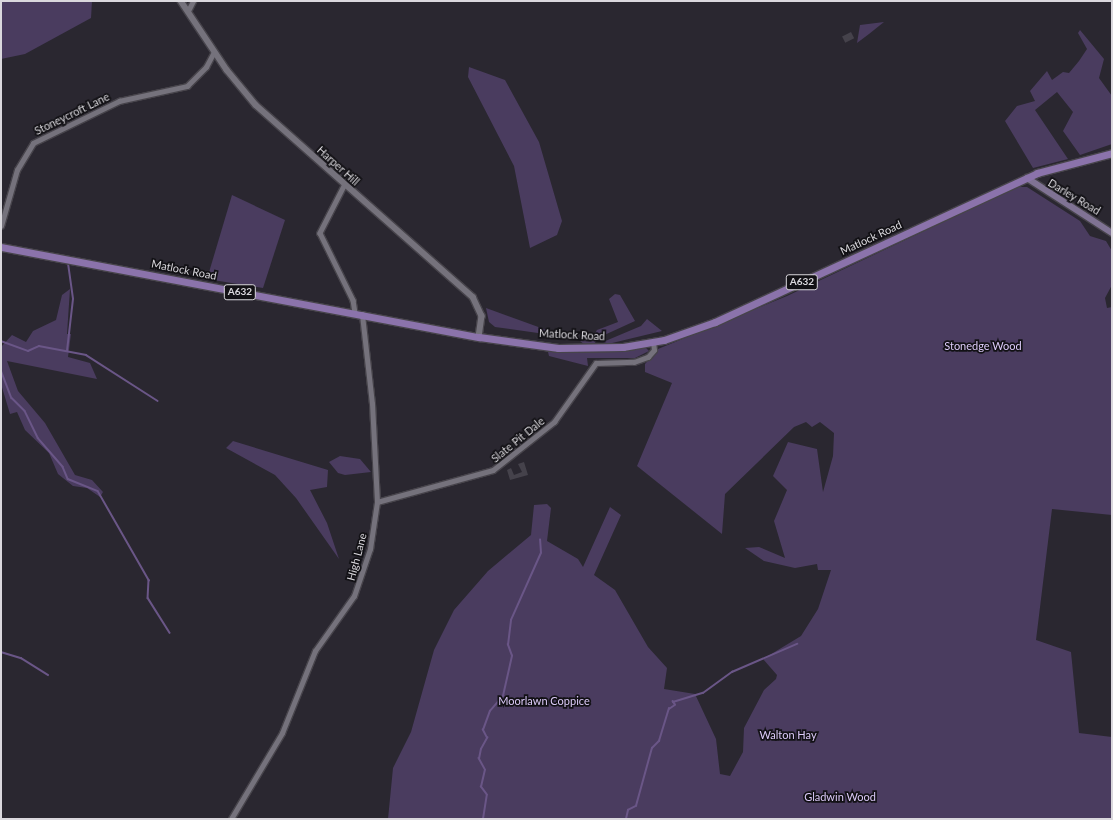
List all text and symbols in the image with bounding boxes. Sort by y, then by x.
street label: Stoneycroft Lane [32,90,112,138]
street label: Harper Hill [314,143,362,189]
street label: Darley Road [1045,176,1103,218]
street label: Matlock Road [838,218,904,258]
street label: Matlock Road [150,257,218,283]
road number: A632 [785,274,819,290]
road number: A632 [223,284,257,300]
street label: Matlock Road [539,327,605,343]
park label: Stonedge Wood [944,339,1022,353]
street label: Slate Pit Dale [489,415,547,465]
street label: High Lane [344,532,370,582]
park label: Moorlawn Coppice [498,694,590,708]
park label: Walton Hay [759,728,817,742]
park label: Gladwin Wood [804,790,876,804]

